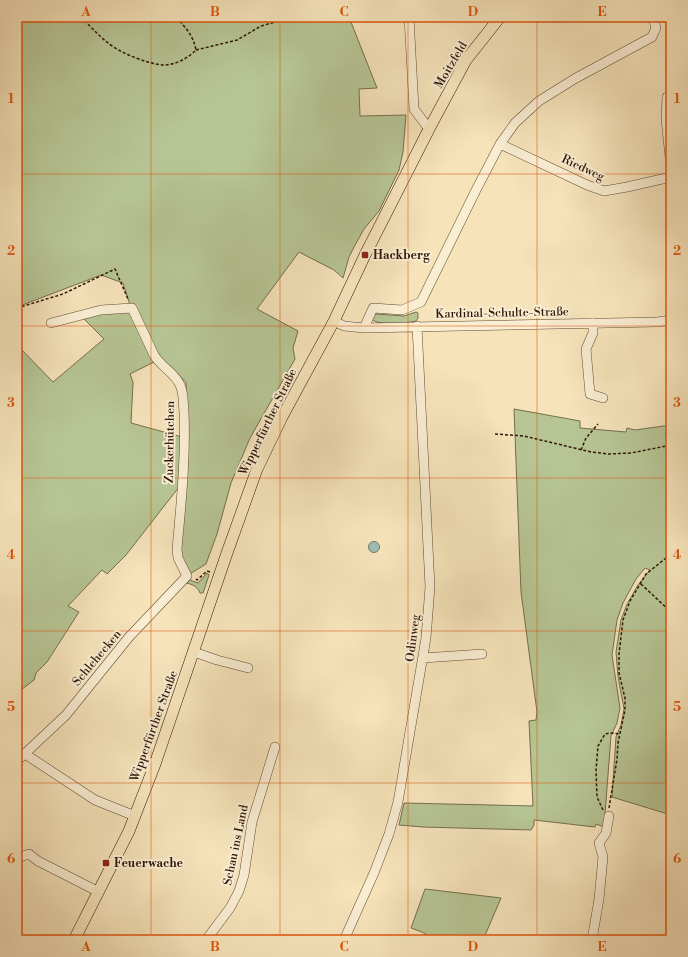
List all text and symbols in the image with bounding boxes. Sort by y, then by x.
text: A [80,4,91,20]
text: B [210,4,220,20]
text: C [339,4,349,20]
text: D [468,4,478,20]
text: E [597,4,607,20]
street label: Moitzfeld [431,39,471,91]
text: 1 [8,91,15,107]
text: 1 [674,91,681,107]
street label: Riedweg [559,152,608,185]
text: 2 [7,243,15,259]
text: 2 [673,243,681,259]
place label: Hackberg [373,248,431,263]
marker: Hackberg [360,250,370,260]
street label: Kardinal-Schulte-Straße [435,304,569,322]
street label: Wipperfürther Straße [235,366,300,479]
text: 3 [7,395,15,411]
text: 3 [673,395,681,411]
street label: Zuckerhütchen [162,401,178,483]
text: 4 [7,547,16,563]
text: 4 [673,547,682,563]
street label: Odinweg [403,613,423,663]
street label: Schlehecken [69,627,125,689]
street label: Wipperfürther Straße [127,668,181,784]
text: 5 [7,699,15,715]
text: 5 [673,699,681,715]
street label: Schau ins Land [220,803,252,887]
text: 6 [7,851,15,867]
text: 6 [673,851,681,867]
place label: Feuerwache [114,856,184,871]
marker: Feuerwache [101,858,111,868]
text: A [80,939,91,955]
text: B [210,939,220,955]
text: C [339,939,349,955]
text: D [468,939,478,955]
text: E [597,939,607,955]

